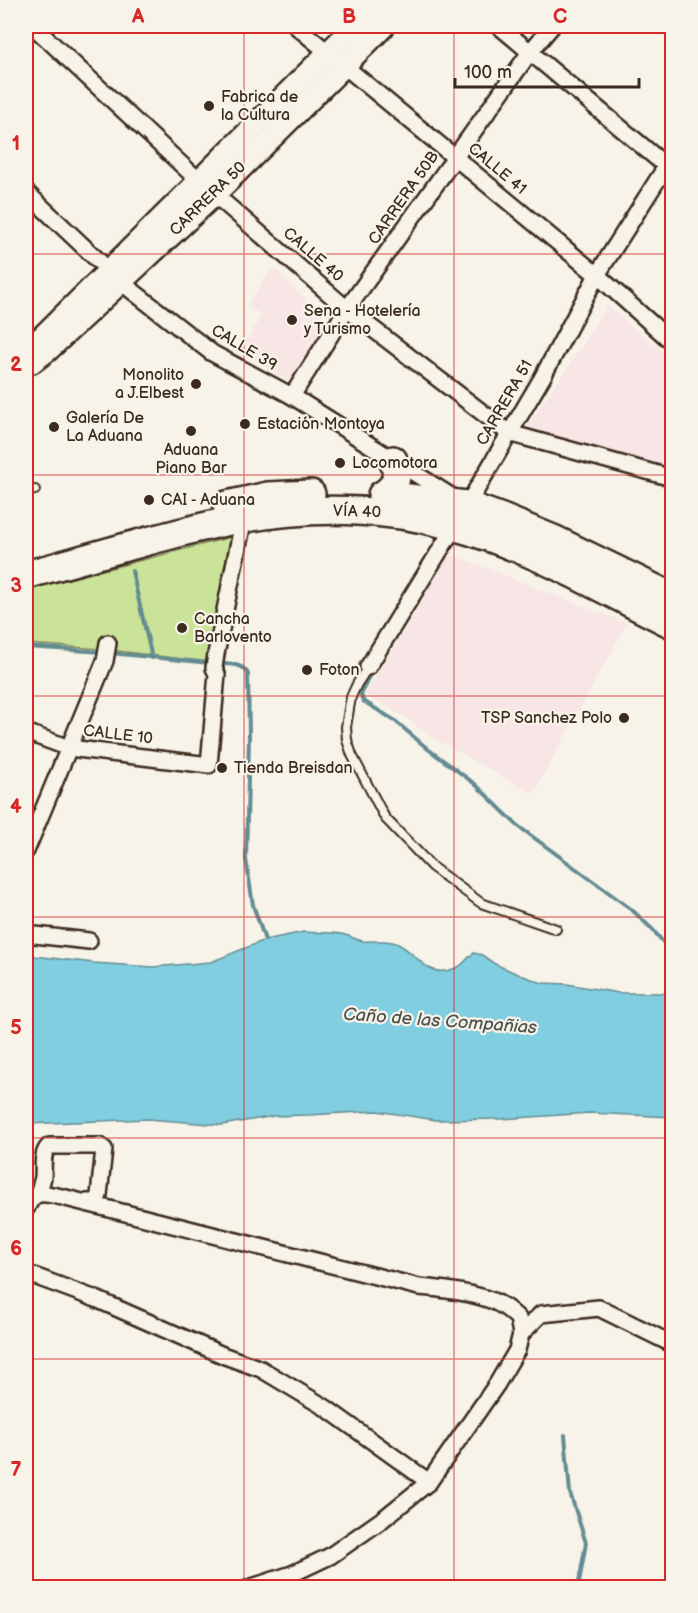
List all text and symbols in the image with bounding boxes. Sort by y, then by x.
text: A [131,5,145,29]
text: B [342,5,356,29]
text: C [553,5,567,29]
scale bar [455,51,640,89]
text: 100 m [464,62,512,83]
place label: Fabrica de la Cultura [221,88,299,125]
marker: Fabrica de la Cultura [202,99,216,113]
text: 1 [12,132,20,156]
street label: CALLE 41 [464,139,530,199]
street label: CARRERA 50B [365,148,443,248]
street label: CARRERA 50 [166,158,250,240]
street label: CALLE 40 [279,224,347,286]
place label: Sena - Hotelería y Turismo [303,302,421,339]
marker: Sena - Hotelería y Turismo [285,313,299,327]
street label: CALLE 39 [208,321,280,375]
text: 2 [10,353,22,377]
street label: CARRERA 51 [473,357,537,449]
place label: Monolito a J.Elbest [115,366,184,403]
marker: Monolito a J.Elbest [189,377,203,391]
place label: Galería De La Aduana [66,409,144,446]
place label: Estación Montoya [257,415,385,434]
marker: Estación Montoya [238,417,252,431]
marker: Galería De La Aduana [47,420,61,434]
marker: Aduana Piano Bar [184,424,198,438]
place label: Aduana Piano Bar [155,441,227,478]
place label: Locomotora [352,454,438,473]
marker: Locomotora [333,456,347,470]
place label: CAI - Aduana [161,491,255,510]
marker: CAI - Aduana [142,493,156,507]
street label: VÍA 40 [333,500,381,522]
text: 3 [10,574,22,598]
place label: Cancha Barlovento [194,610,272,647]
marker: Cancha Barlovento [175,621,189,635]
place label: Foton [319,661,360,680]
marker: Foton [300,663,314,677]
place label: TSP Sanchez Polo [481,709,612,728]
marker: TSP Sanchez Polo [617,711,631,725]
street label: CALLE 10 [82,721,154,749]
place label: Tienda Breisdan [234,759,353,778]
marker: Tienda Breisdan [215,761,229,775]
text: 4 [10,795,22,819]
water label: Caño de las Compañias [342,1004,538,1038]
text: 5 [10,1016,22,1040]
text: 6 [10,1237,22,1261]
text: 7 [10,1458,22,1482]

